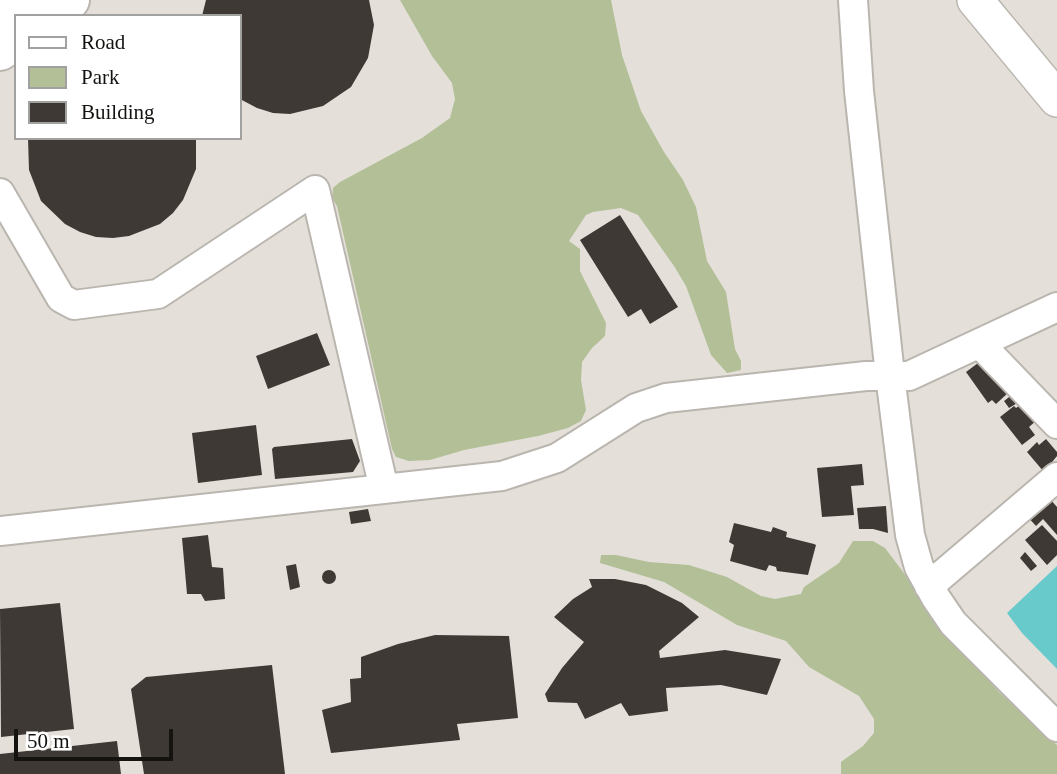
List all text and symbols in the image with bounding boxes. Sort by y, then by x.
legend [14,14,242,140]
text: Road [81,30,125,54]
text: Park [81,65,120,89]
text: Building [81,100,155,124]
scale bar [18,714,177,758]
text: 50 m [27,729,70,753]

